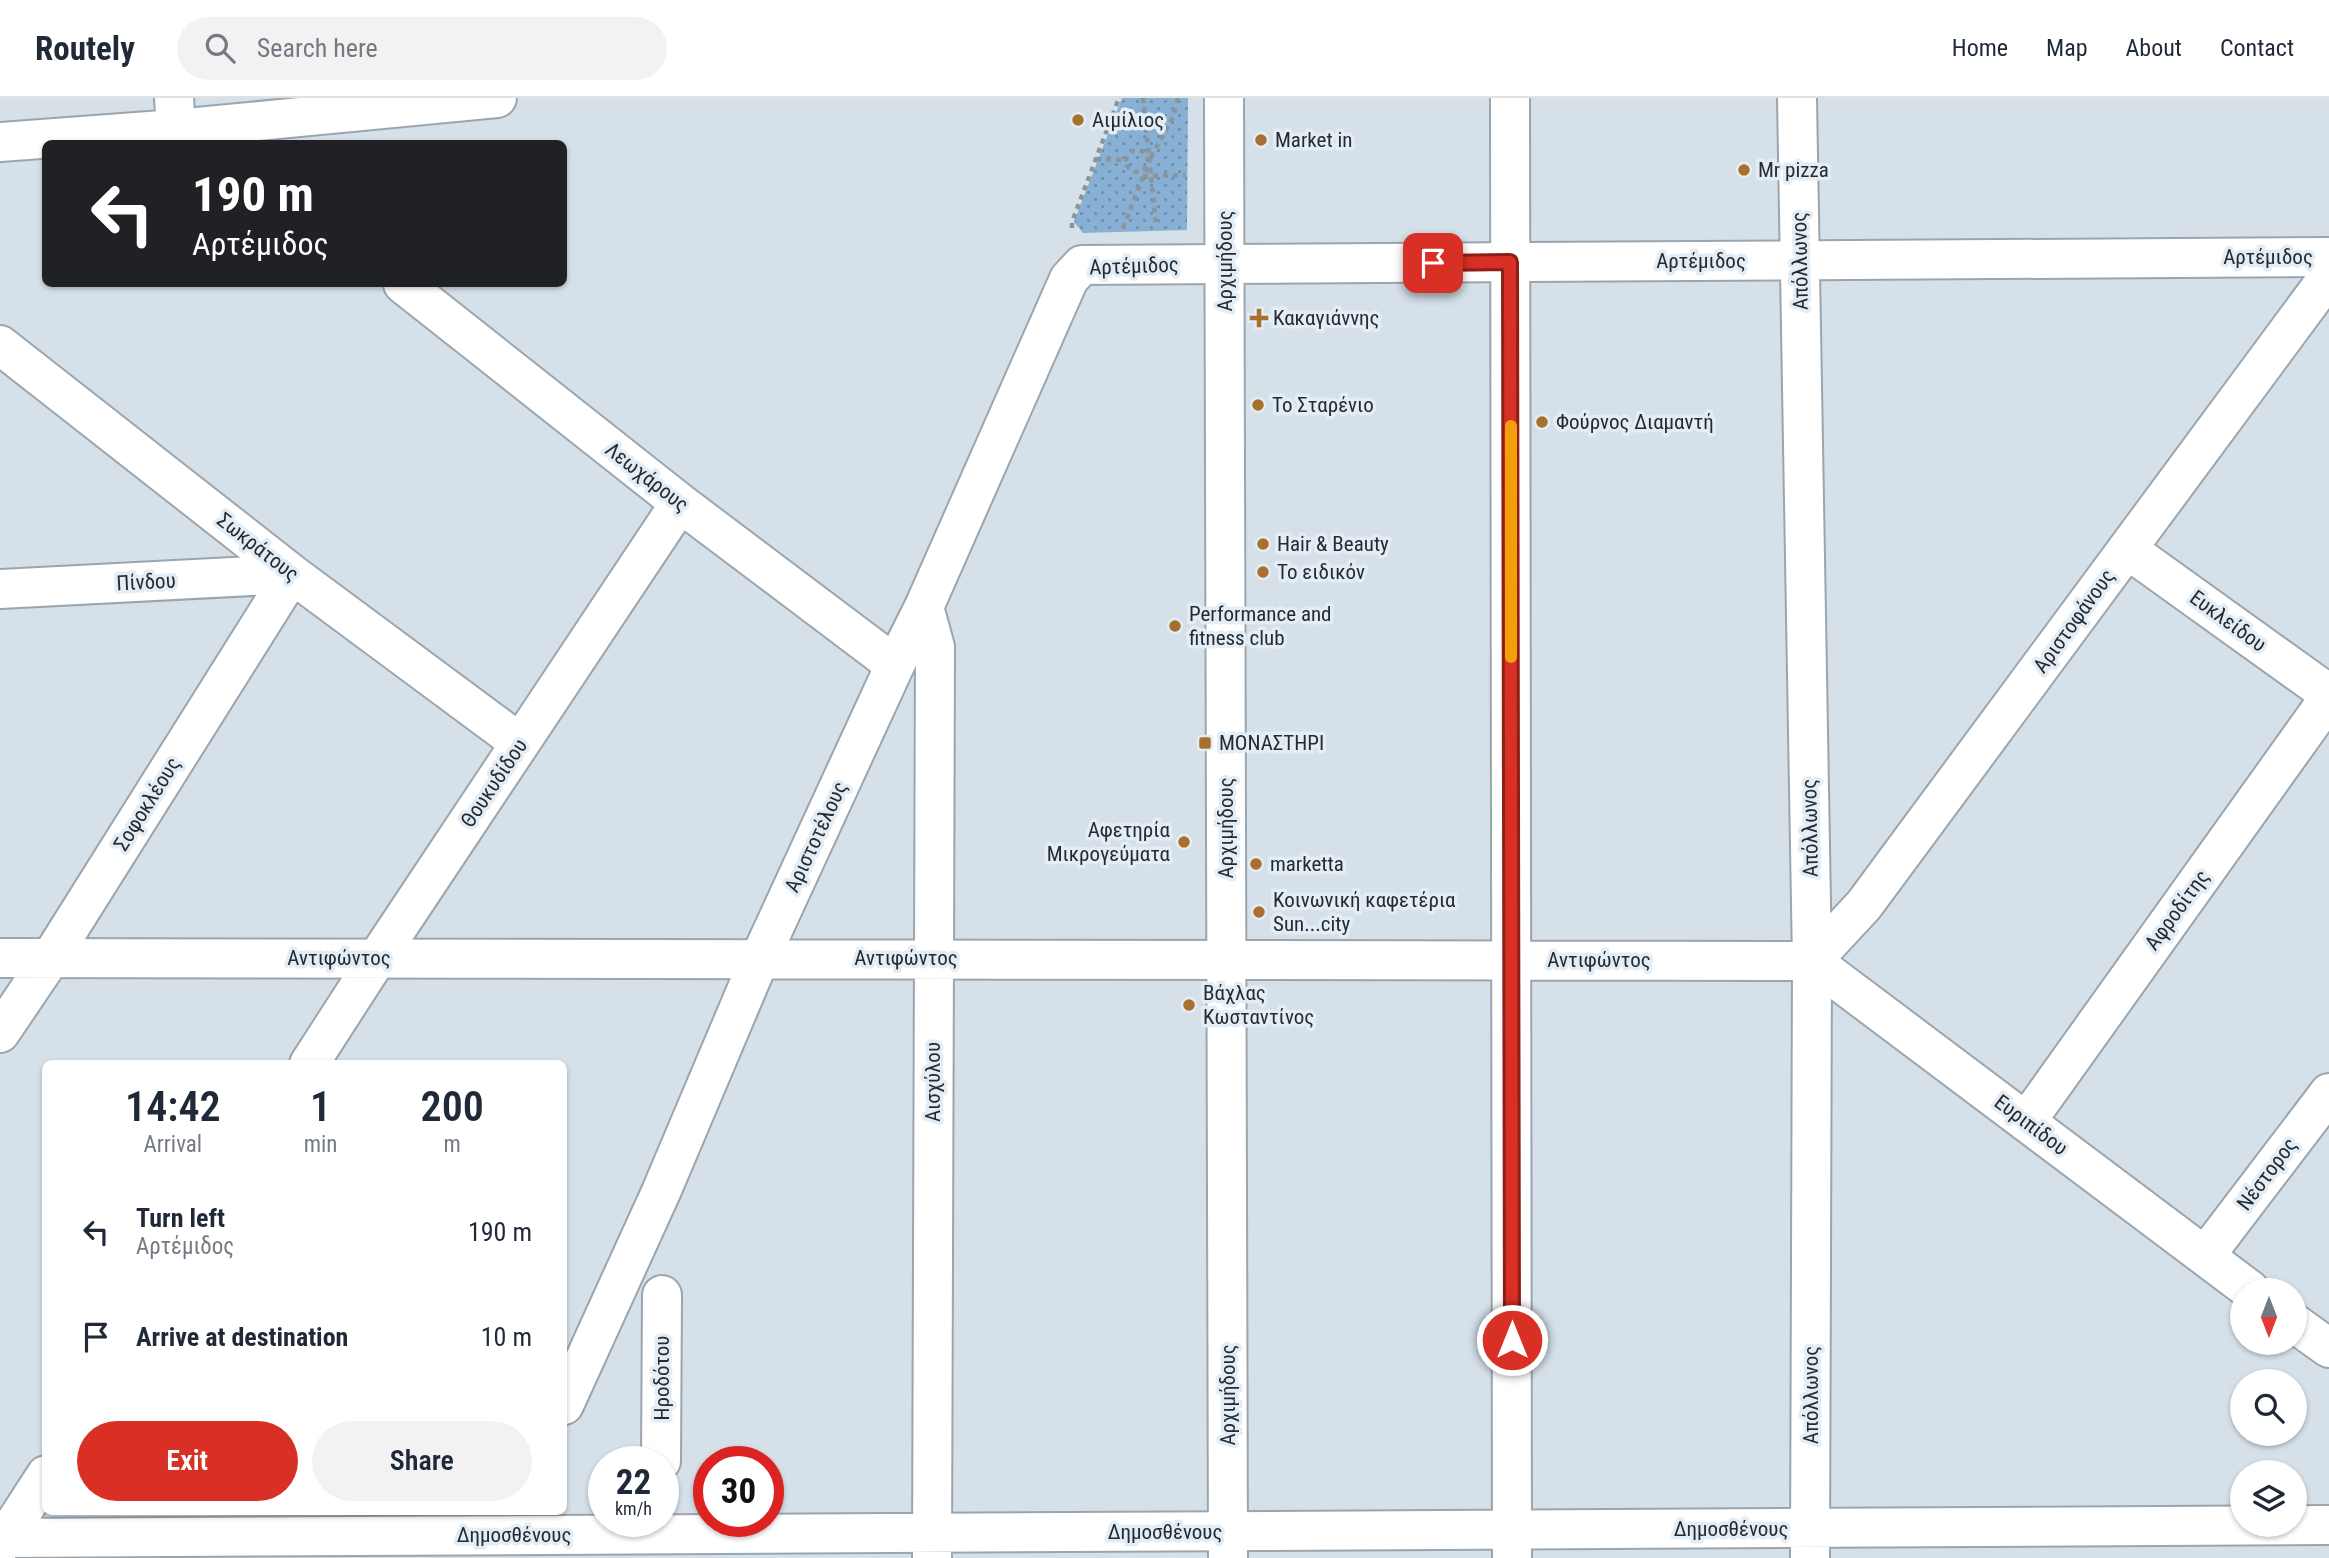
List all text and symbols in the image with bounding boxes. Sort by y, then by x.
search box [177,17,667,80]
text: Routely [35,29,135,68]
icon: search [201,29,239,67]
text: Search here [257,33,378,63]
text: Home [1952,34,2008,62]
text: Map [2046,34,2088,62]
text: About [2126,34,2182,62]
text: Contact [2220,34,2294,62]
place label: Αιμίλιος [1092,108,1164,132]
marker: Αιμίλιος [1070,112,1086,128]
place label: Market in [1275,128,1352,152]
marker: Market in [1253,132,1269,148]
place label: Mr pizza [1758,158,1829,182]
marker: Mr pizza [1736,162,1752,178]
text: 190 m [192,166,314,223]
icon: left [77,168,168,259]
street label: Αρχιμήδους [1213,210,1237,312]
street label: Απόλλωνος [1787,212,1813,310]
text: Αρτέμιδος [192,225,329,263]
pin [1403,233,1463,293]
icon: arrive [1414,244,1452,282]
street label: Αρτέμιδος [2223,245,2313,269]
street label: Αρτέμιδος [1656,249,1746,273]
street label: Αρτέμιδος [1089,252,1179,280]
place label: Κακαγιάννης [1273,306,1380,330]
marker: Κακαγιάννης [1251,310,1267,326]
place label: Το Σταρένιο [1272,393,1374,417]
marker: Το Σταρένιο [1250,397,1266,413]
place label: Φούρνος Διαμαντή [1556,410,1714,434]
marker: Φούρνος Διαμαντή [1534,414,1550,430]
street label: Λεωχάρους [601,437,693,517]
street label: Σωκράτους [213,508,303,586]
place label: Hair & Beauty [1277,532,1389,556]
marker: Hair & Beauty [1255,536,1271,552]
place label: Το ειδικόν [1277,560,1365,584]
marker: Το ειδικόν [1255,564,1271,580]
street label: Αριστοφάνους [2028,565,2120,677]
street label: Πίνδου [116,568,176,596]
street label: Ευκλείδου [2185,585,2271,657]
place label: Performance and fitness club [1189,602,1332,650]
marker: Performance and fitness club [1167,618,1183,634]
place label: ΜΟΝΑΣΤΗΡΙ [1219,731,1324,755]
street label: Θουκυδίδου [456,734,532,832]
marker: ΜΟΝΑΣΤΗΡΙ [1197,735,1213,751]
street label: Σοφοκλέους [109,753,185,855]
street label: Αρχιμήδους [1214,777,1238,879]
street label: Αριστοτέλους [780,778,852,896]
street label: Απόλλωνος [1797,779,1823,877]
place label: Αφετηρία Μικρογεύματα [1047,818,1171,866]
marker: Αφετηρία Μικρογεύματα [1176,834,1192,850]
place label: marketta [1270,852,1344,876]
marker: marketta [1248,856,1264,872]
street label: Αφροδίτης [2140,865,2214,955]
place label: Κοινωνική καφετέρια Sun...city [1273,888,1456,936]
marker: Κοινωνική καφετέρια Sun...city [1251,904,1267,920]
street label: Αντιφώντος [287,946,391,970]
street label: Αντιφώντος [854,946,958,970]
street label: Αντιφώντος [1547,948,1651,972]
place label: Βάχλας Κωσταντίνος [1203,981,1314,1029]
marker: Βάχλας Κωσταντίνος [1181,997,1197,1013]
street label: Αισχύλου [921,1042,945,1122]
text: 14:42 [125,1082,221,1131]
text: 1 [310,1082,331,1131]
text: 200 [421,1082,484,1131]
street label: Ευριπίδου [1990,1090,2072,1160]
text: Arrival [144,1131,202,1158]
text: min [304,1131,337,1158]
text: m [444,1131,461,1158]
street label: Νέστορος [2232,1133,2302,1215]
text: Turn left [136,1203,225,1233]
icon: left [77,1213,115,1251]
text: 190 m [468,1217,532,1247]
text: Αρτέμιδος [136,1233,234,1260]
north arrow [2230,1278,2306,1354]
map controls [2230,1278,2307,1537]
position arrow [1475,1303,1549,1377]
icon: arrive [77,1318,115,1356]
text: Arrive at destination [136,1322,348,1352]
text: 10 m [481,1322,532,1352]
street label: Ηροδότου [650,1336,674,1420]
street label: Αρχιμήδους [1216,1344,1240,1446]
street label: Απόλλωνος [1799,1346,1823,1444]
button: search [2230,1369,2307,1446]
button: Exit [77,1421,298,1501]
button: Share [312,1421,532,1501]
speed limit sign: 30 [693,1446,784,1537]
button: layers [2230,1460,2307,1537]
text: 22 [616,1462,651,1503]
text: km/h [615,1498,652,1519]
street label: Δημοσθένους [1674,1517,1788,1541]
street label: Δημοσθένους [1108,1520,1222,1544]
street label: Δημοσθένους [457,1523,571,1547]

